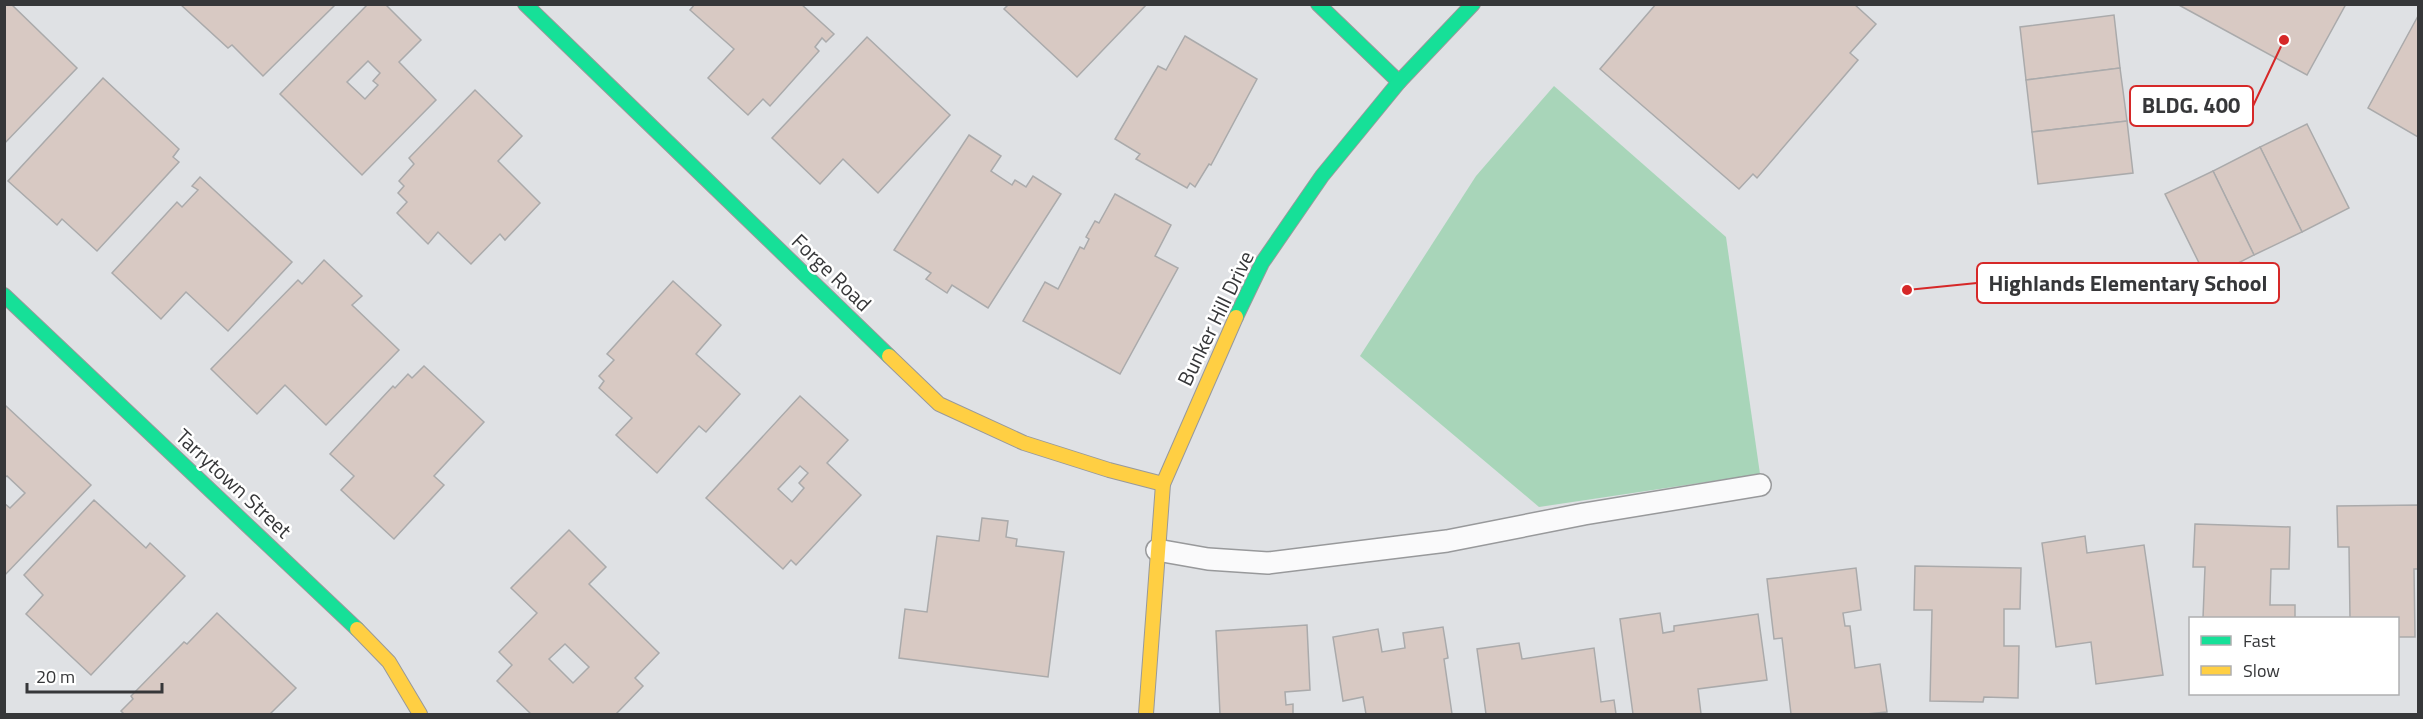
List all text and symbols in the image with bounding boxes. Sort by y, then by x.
callout: BLDG. 400 [2130,86,2253,126]
text: BLDG. 400 [2142,88,2240,122]
street label: Forge Road [785,226,879,318]
street label: Bunker Hill Drive [1168,245,1262,391]
callout: Highlands Elementary School [1977,263,2279,303]
text: Highlands Elementary School [1989,266,2267,300]
street label: Tarrytown Street [169,421,300,546]
legend [2189,617,2399,695]
text: Fast [2243,627,2276,654]
scale bar [27,656,162,694]
text: Slow [2243,657,2280,684]
text: 20 m [36,663,75,690]

